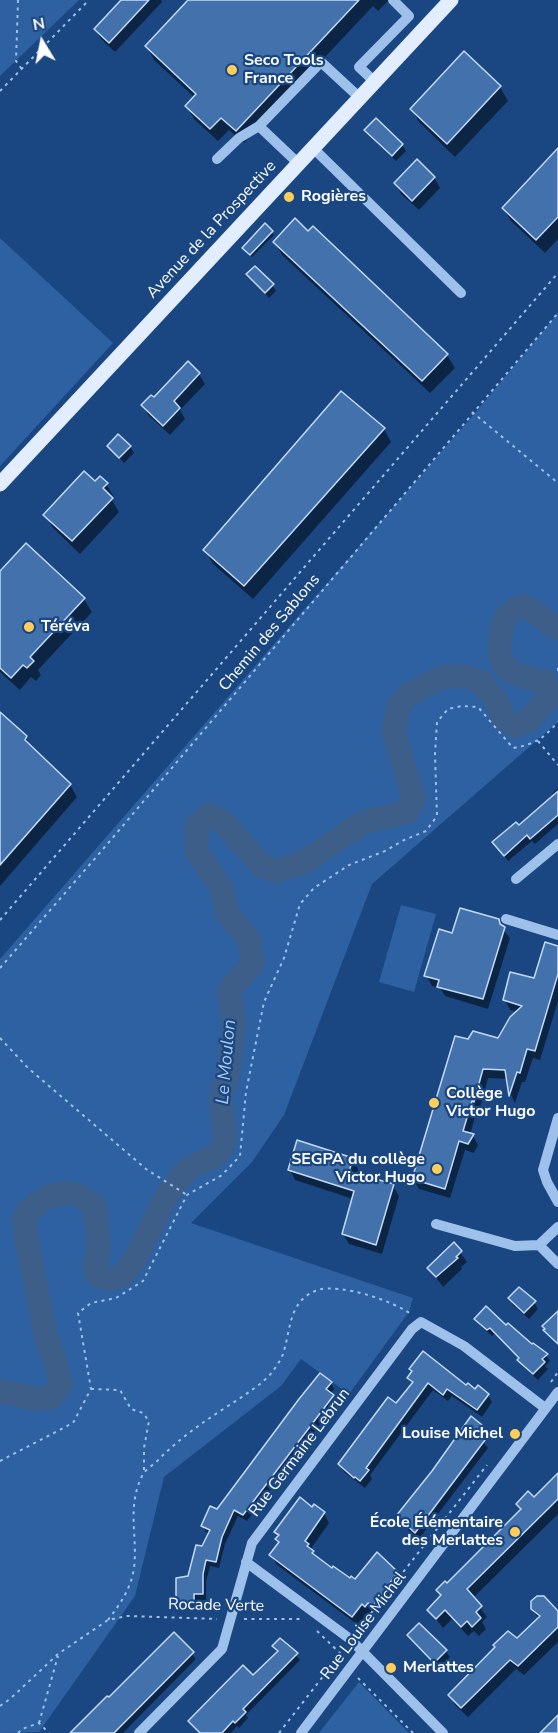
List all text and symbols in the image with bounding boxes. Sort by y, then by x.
north arrow [12,12,72,72]
text: N [31,12,47,36]
place label: Seco Tools France [244,51,324,89]
marker: Seco Tools France [225,63,239,77]
street label: Avenue de la Prospective [143,157,281,303]
place label: Rogières [301,187,366,207]
marker: Rogières [282,190,296,204]
street label: Chemin des Sablons [216,571,324,695]
place label: Téréva [41,617,90,637]
marker: Téréva [22,620,36,634]
water label: Le Moulon [213,1019,241,1105]
place label: Collège Victor Hugo [446,1084,535,1122]
marker: Collège Victor Hugo [427,1096,441,1110]
place label: SEGPA du collège Victor Hugo [291,1150,425,1188]
marker: SEGPA du collège Victor Hugo [430,1162,444,1176]
street label: Rue Germaine Lebrun [245,1385,355,1521]
place label: Louise Michel [402,1424,503,1444]
marker: Louise Michel [508,1427,522,1441]
place label: École Élémentaire des Merlattes [370,1513,503,1551]
marker: École Élémentaire des Merlattes [508,1525,522,1539]
street label: Rue Louise Michel [317,1568,411,1684]
street label: Rocade Verte [168,1596,264,1616]
place label: Merlattes [403,1658,474,1678]
marker: Merlattes [384,1661,398,1675]

